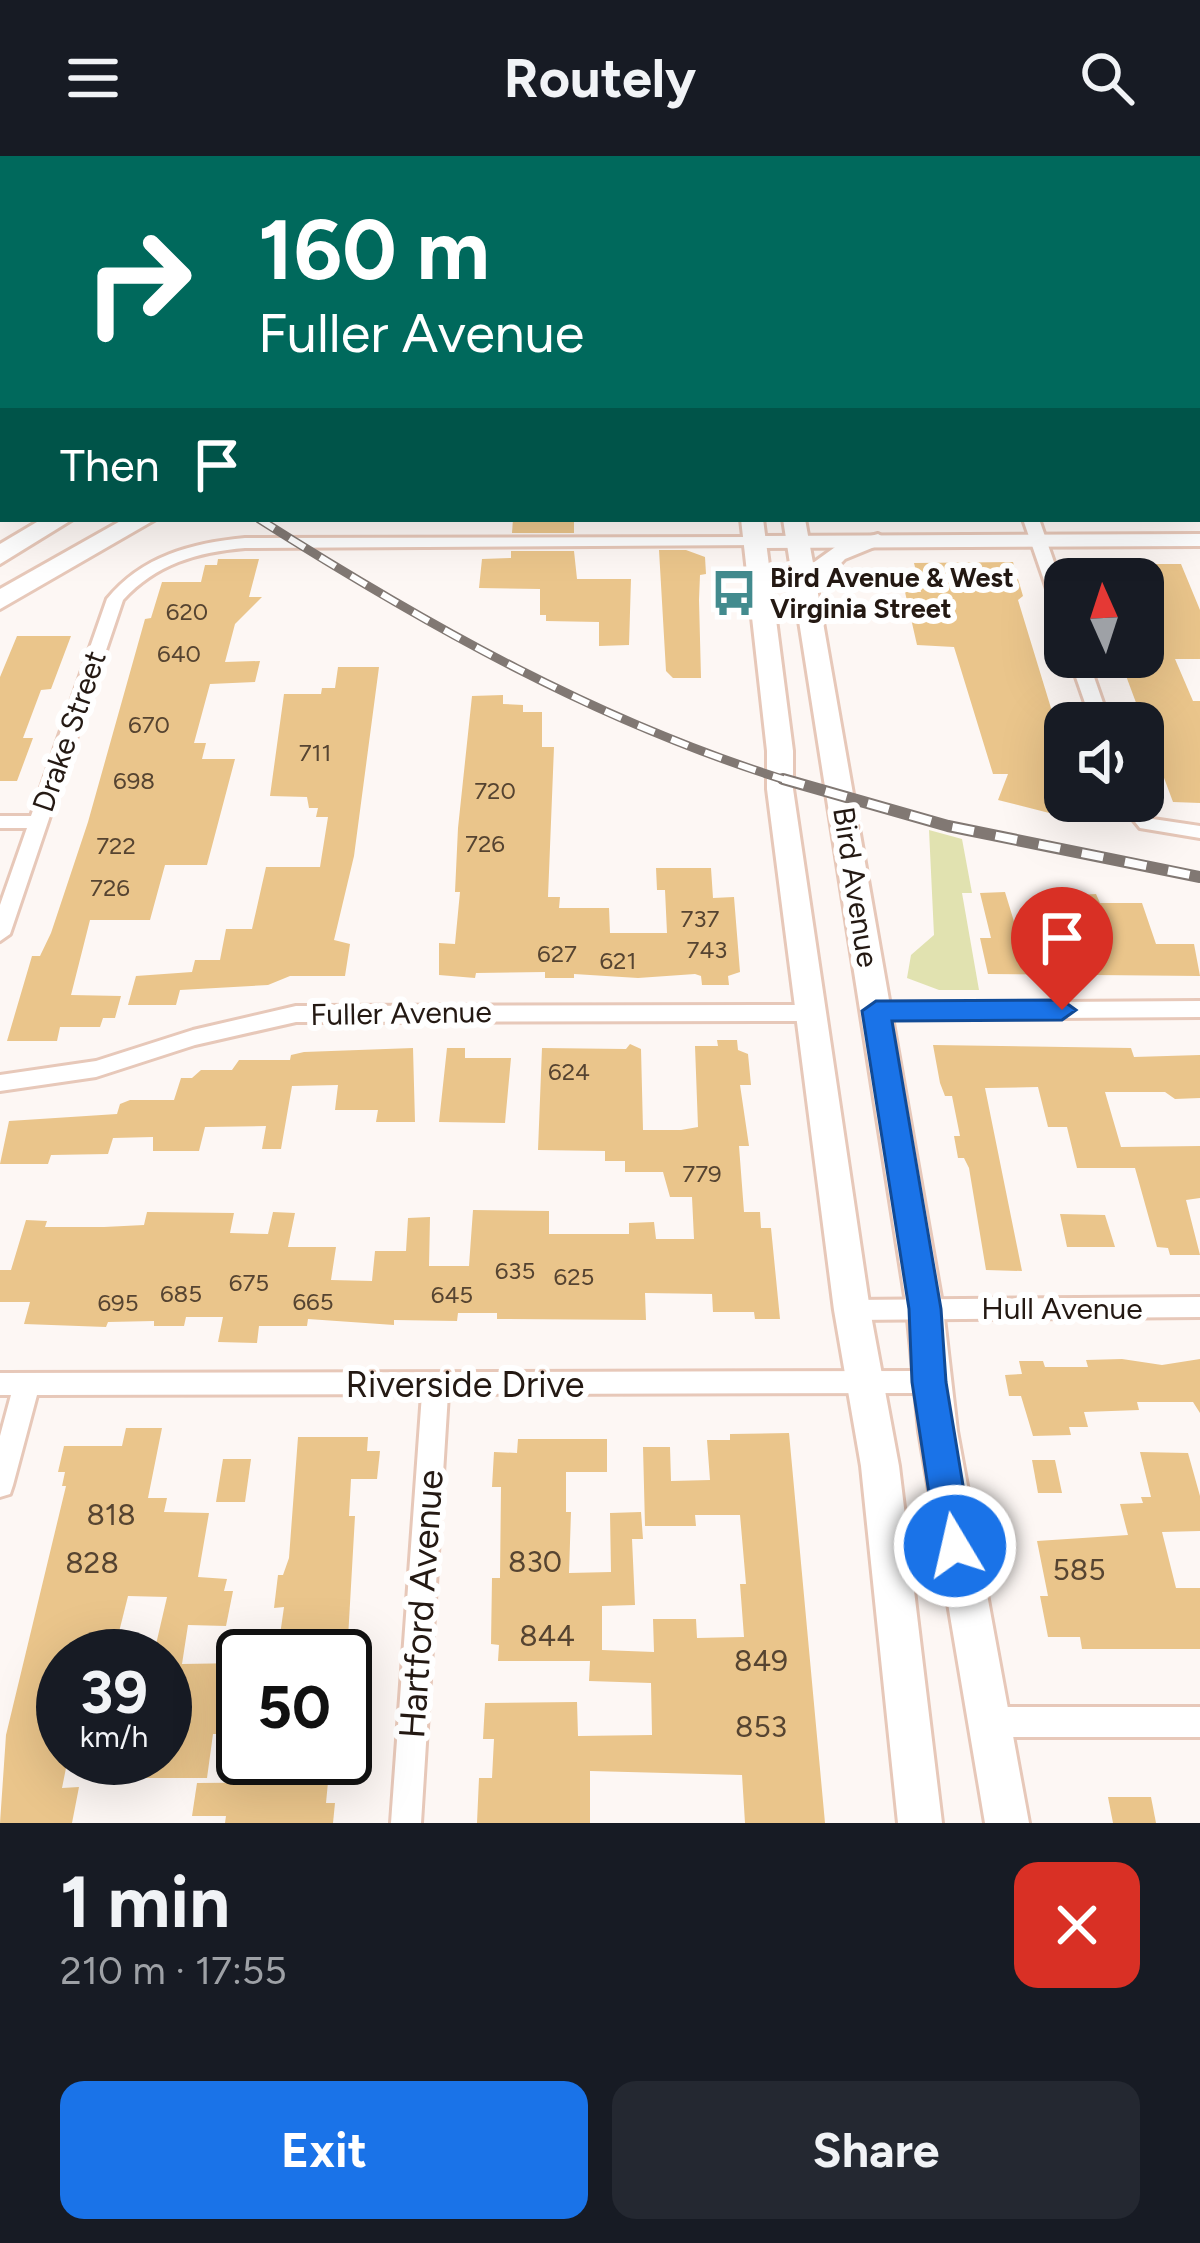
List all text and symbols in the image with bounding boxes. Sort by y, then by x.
icon: menu [60,45,126,111]
icon: search [1074,45,1140,111]
text: Routely [504,46,696,111]
text: 160 m [258,199,490,300]
icon: right [60,204,216,360]
text: Fuller Avenue [258,301,584,366]
icon: arrive [184,432,250,498]
text: Then [60,438,160,492]
north arrow [1044,558,1164,678]
map controls [1044,558,1164,822]
place label: Bird Avenue & West Virginia Street [770,561,1014,625]
bus stop icon: Bird Avenue & West Virginia Street [709,568,759,618]
house number: 620 [166,597,208,626]
house number: 640 [157,639,201,668]
street label: Drake Street [24,646,114,816]
button: sound [1044,702,1164,822]
house number: 670 [128,710,170,739]
house number: 711 [299,738,331,767]
house number: 698 [113,766,155,795]
house number: 720 [474,776,516,805]
street label: Bird Avenue [825,804,887,970]
house number: 726 [465,829,505,858]
house number: 722 [96,831,136,860]
house number: 726 [90,873,130,902]
pin [1011,887,1113,1010]
house number: 737 [681,904,720,933]
icon: arrive [1029,905,1095,971]
house number: 743 [687,935,727,964]
house number: 627 [537,939,577,968]
house number: 621 [600,946,636,975]
street label: Fuller Avenue [310,993,492,1033]
house number: 624 [548,1057,590,1086]
house number: 779 [682,1159,722,1188]
house number: 635 [495,1256,535,1285]
house number: 625 [554,1262,594,1291]
house number: 675 [229,1268,269,1297]
house number: 685 [160,1279,202,1308]
house number: 645 [431,1280,473,1309]
house number: 665 [293,1287,333,1316]
house number: 695 [98,1288,138,1317]
street label: Hull Avenue [981,1290,1143,1327]
street label: Riverside Drive [345,1363,585,1406]
street label: Hartford Avenue [390,1468,452,1740]
position arrow [892,1483,1018,1609]
house number: 818 [86,1496,136,1533]
house number: 830 [508,1543,562,1580]
house number: 828 [65,1544,119,1581]
house number: 585 [1053,1551,1105,1588]
house number: 844 [519,1617,575,1654]
speed limit sign: 50 [216,1629,372,1785]
house number: 849 [734,1642,788,1679]
text: 39 [80,1656,148,1728]
house number: 853 [735,1708,787,1745]
text: km/h [80,1718,148,1755]
text: 1 min [60,1859,230,1945]
button: close [1014,1862,1140,1988]
text: 210 m · 17:55 [60,1947,287,1994]
button: Exit [60,2081,588,2219]
button: Share [612,2081,1140,2219]

